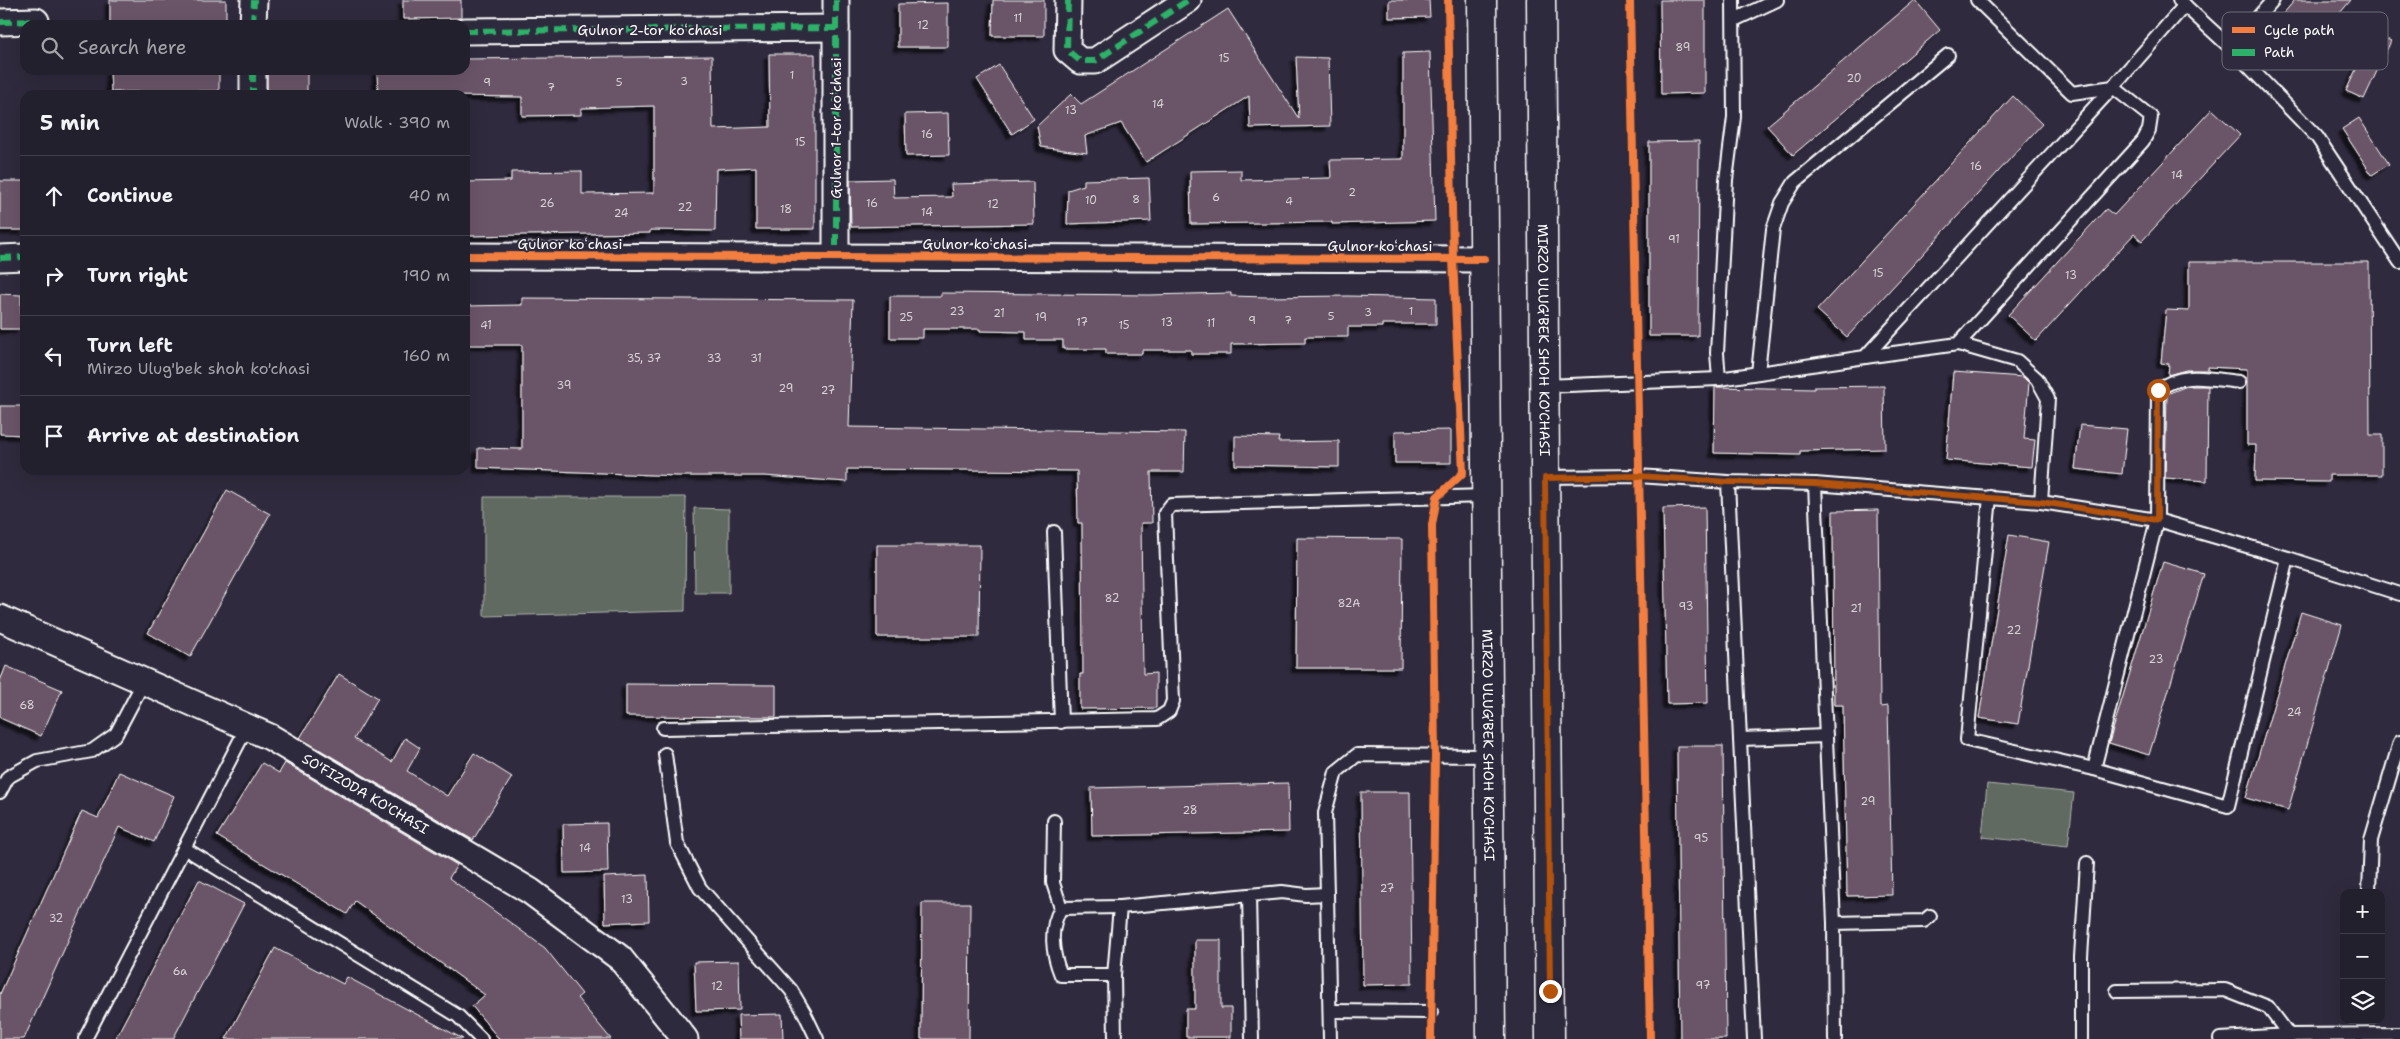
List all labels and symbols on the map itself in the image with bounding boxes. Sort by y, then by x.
house number: 11 [1014,11,1022,26]
legend [2222,12,2388,70]
house number: 12 [917,18,929,33]
street label: Gulnor 2-tor koʻchasi [578,21,722,39]
text: Cycle path [2264,21,2335,39]
house number: 89 [1676,40,1690,55]
text: Path [2264,43,2295,61]
house number: 15 [1218,51,1230,66]
street label: Gulnor 1-tor koʻchasi [827,57,845,199]
house number: 1 [790,68,794,83]
house number: 20 [1846,71,1862,86]
house number: 3 [680,74,688,89]
house number: 9 [483,75,491,90]
house number: 5 [616,75,623,90]
house number: 7 [547,80,555,95]
house number: 14 [1152,97,1164,112]
house number: 13 [1065,103,1077,118]
house number: 16 [921,127,933,142]
house number: 15 [794,135,806,150]
house number: 16 [1970,159,1982,174]
house number: 14 [2171,168,2183,183]
house number: 2 [1348,185,1356,200]
house number: 6 [1212,190,1220,205]
house number: 8 [1132,192,1140,207]
house number: 10 [1085,193,1097,208]
house number: 4 [1285,194,1293,209]
house number: 26 [540,196,554,211]
house number: 16 [866,196,878,211]
house number: 12 [987,197,999,212]
house number: 22 [678,200,692,215]
house number: 18 [780,202,792,217]
house number: 14 [921,205,933,220]
house number: 24 [614,206,629,221]
street label: MIRZO ULUG'BEK SHOH KO'CHASI [1534,224,1554,456]
house number: 91 [1668,232,1680,247]
street label: Gulnor koʻchasi [518,235,622,253]
street label: Gulnor koʻchasi [923,235,1027,253]
street label: Gulnor koʻchasi [1328,237,1432,255]
house number: 15 [1872,266,1884,281]
house number: 13 [2065,268,2077,283]
house number: 23 [950,304,964,319]
house number: 1 [1409,304,1413,319]
house number: 3 [1364,305,1372,320]
house number: 21 [993,306,1005,321]
house number: 5 [1328,309,1335,324]
house number: 25 [899,310,913,325]
house number: 19 [1035,310,1047,325]
house number: 9 [1248,313,1256,328]
house number: 7 [1284,313,1292,328]
house number: 17 [1076,315,1088,330]
house number: 13 [1161,315,1173,330]
house number: 11 [1207,316,1215,331]
house number: 41 [480,318,492,333]
house number: 15 [1118,318,1130,333]
house number: 35, 37 [627,351,662,366]
house number: 33 [707,351,721,366]
house number: 31 [750,351,762,366]
house number: 39 [557,378,571,393]
route start [2147,379,2170,402]
house number: 29 [779,381,793,396]
house number: 27 [821,383,836,398]
house number: 82 [1105,591,1119,606]
house number: 82А [1338,596,1360,611]
house number: 93 [1679,599,1693,614]
house number: 21 [1850,601,1862,616]
house number: 22 [2007,623,2021,638]
street label: MIRZO ULUG'BEK SHOH KO'CHASI [1478,629,1498,861]
house number: 23 [2149,652,2163,667]
house number: 68 [20,698,34,713]
house number: 24 [2287,705,2302,720]
street label: SO'FIZODA KO'CHASI [299,749,432,838]
house number: 29 [1861,794,1875,809]
house number: 28 [1182,803,1198,818]
house number: 95 [1694,831,1708,846]
house number: 14 [579,841,591,856]
house number: 27 [1380,881,1395,896]
house number: 13 [621,892,633,907]
house number: 32 [49,911,63,926]
house number: 6a [173,964,187,979]
house number: 97 [1696,978,1711,993]
house number: 12 [711,979,723,994]
route end [1539,980,1562,1003]

